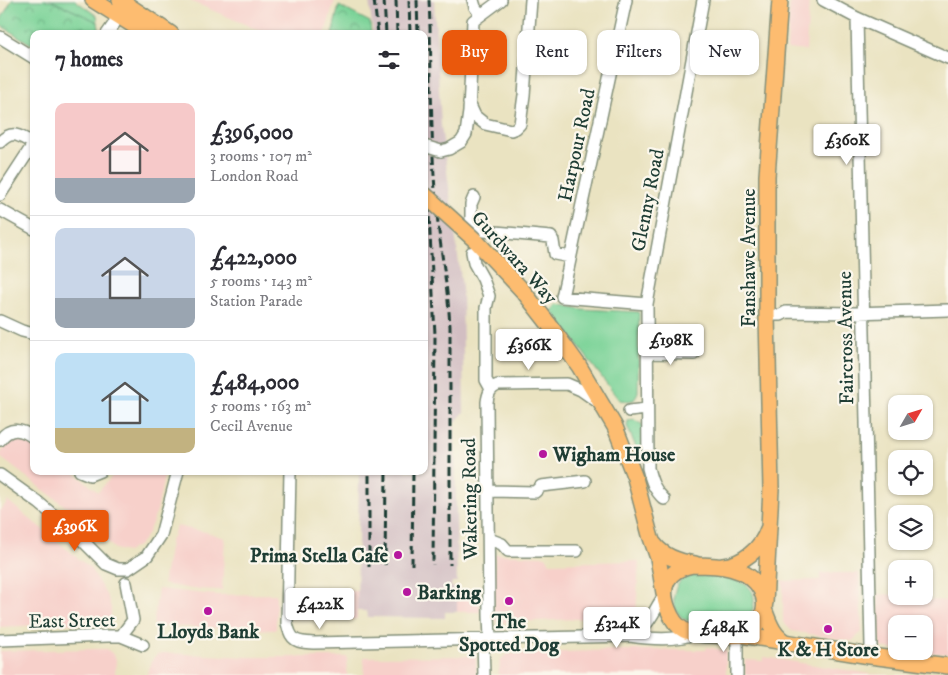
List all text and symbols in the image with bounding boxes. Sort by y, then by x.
chip: Buy [442,30,507,75]
chip: Rent [517,30,587,75]
chip: Filters [597,30,680,75]
chip: New [690,30,759,75]
icon: filters [375,46,403,74]
text: 7 homes [55,47,123,73]
street label: Harpour Road [553,86,602,204]
text: £396,000 [210,120,293,146]
icon: home [95,123,155,183]
pin: £360K [812,124,882,166]
text: £360K [824,130,870,150]
text: 3 rooms · 107 m² [210,146,312,166]
street label: Glenny Road [626,147,671,254]
text: London Road [210,166,298,186]
street label: Fanshawe Avenue [737,188,762,328]
street label: Gurdwara Way [465,206,563,310]
text: £422,000 [210,245,297,271]
icon: home [95,248,155,308]
text: 5 rooms · 143 m² [210,271,312,291]
street label: Faircross Avenue [833,271,860,405]
text: Station Parade [210,291,303,311]
pin: £198K [636,324,706,366]
pin: £366K [494,328,564,371]
text: £198K [649,330,693,350]
text: £366K [507,335,551,355]
text: £484,000 [210,370,299,396]
icon: home [95,373,155,433]
north arrow [888,395,932,440]
map controls [888,395,933,660]
text: 5 rooms · 163 m² [210,396,311,416]
text: Cecil Avenue [210,416,293,436]
street label: Wakering Road [457,438,484,561]
place label: Wigham House [552,443,676,468]
marker: Wigham House [537,448,549,460]
button: locate [888,450,933,495]
button: layers [888,505,933,550]
pin: £396K [40,510,110,552]
text: £396K [53,516,97,536]
place label: Prima Stella Cafe [250,544,389,569]
marker: Prima Stella Cafe [392,549,404,561]
button: + [888,560,933,605]
place label: Barking [417,581,482,606]
marker: Barking [401,586,413,598]
pin: £422K [285,588,355,630]
text: £422K [296,594,344,614]
marker: The Spotted Dog [503,595,515,607]
marker: Lloyds Bank [202,605,214,617]
pin: £324K [582,606,652,649]
street label: East Street [28,608,116,635]
place label: The Spotted Dog [459,610,560,658]
pin: £484K [689,610,759,653]
text: £324K [594,613,640,633]
button: − [888,615,933,660]
text: £484K [700,617,748,637]
place label: Lloyds Bank [157,620,260,645]
marker: K & H Store [822,623,834,635]
place label: K & H Store [777,638,879,663]

